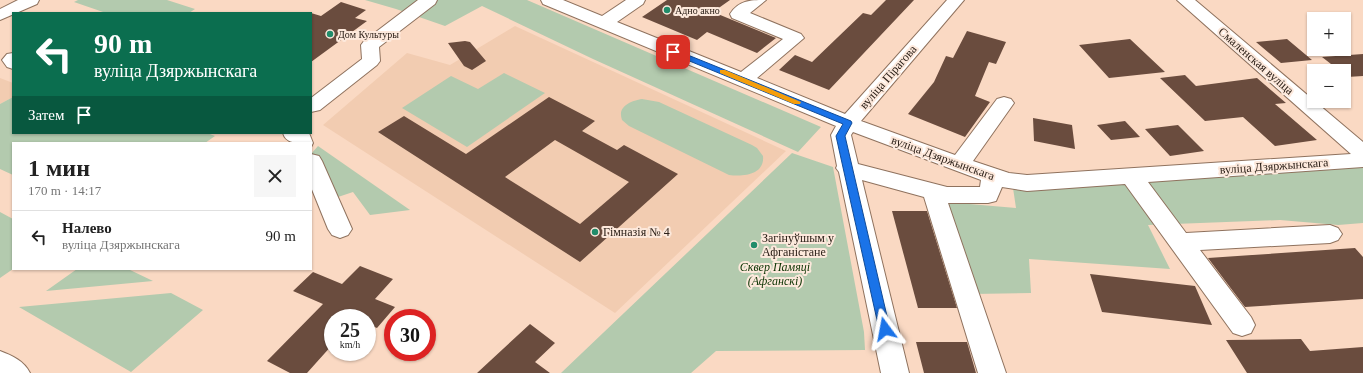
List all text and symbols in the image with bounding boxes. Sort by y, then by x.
marker: Адно акно [662,5,672,15]
place label: Адно акно [675,5,720,16]
map controls [1307,12,1351,108]
button: + [1307,12,1351,56]
street label: Смаленская вуліца [1215,24,1297,98]
icon: left [28,28,80,80]
text: 90 m [94,28,152,59]
marker: Дом Культуры [325,29,335,39]
place label: Дом Культуры [338,29,399,40]
pin [656,35,690,69]
icon: arrive [662,41,684,63]
street label: вуліца Пірагова [857,42,920,112]
text: вуліца Дзяржынскага [94,61,257,81]
button: − [1307,64,1351,108]
icon: arrive [73,104,95,126]
text: Затем [28,107,65,123]
street label: вуліца Дзяржынскага [889,133,997,183]
text: 1 мин [28,155,90,181]
button: close [254,155,296,197]
street label: вуліца Дзяржынскага [1219,155,1329,177]
text: 170 m · 14:17 [28,183,101,198]
text: Налево [62,220,112,236]
place label: Гімназія № 4 [603,225,670,239]
icon: left [28,226,50,248]
marker: Гімназія № 4 [590,227,600,237]
text: 90 m [266,228,296,244]
place label: Загінуўшым у Афганістане [762,231,834,259]
text: вуліца Дзяржынскага [62,237,180,252]
marker: Загінуўшым у Афганістане [749,240,759,250]
park label: Сквер Памяці (Афганскі) [740,260,810,288]
position arrow [864,308,906,350]
speed limit sign: 30 [384,309,436,361]
text: 25 [340,319,360,341]
text: km/h [340,339,360,350]

